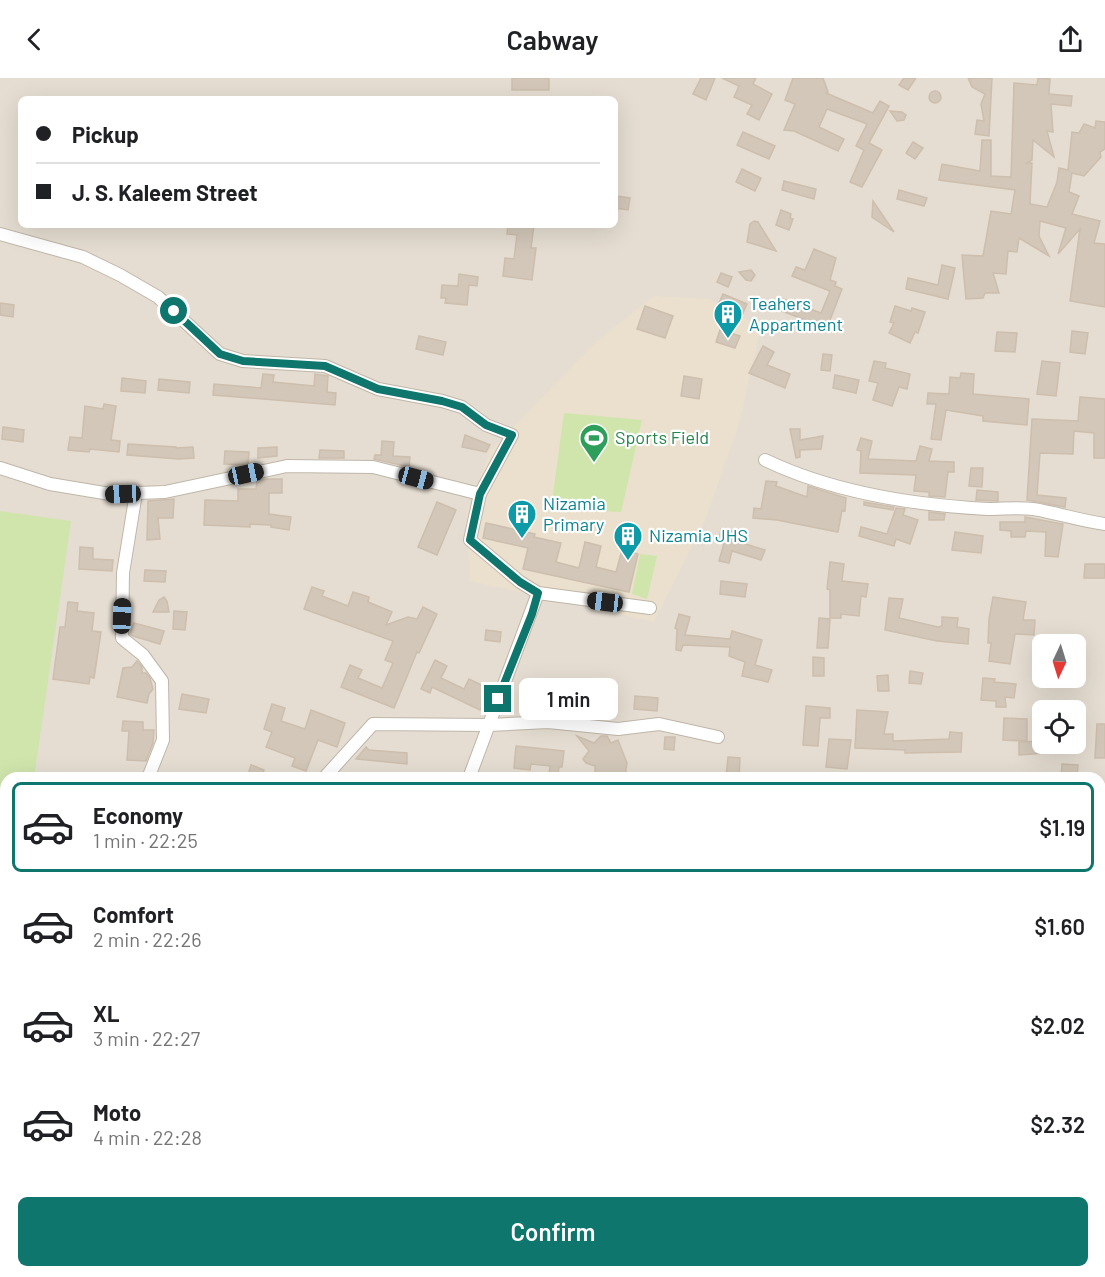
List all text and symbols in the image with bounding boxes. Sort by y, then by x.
icon: back [18,23,51,56]
text: Cabway [507,23,598,55]
icon: share [1054,23,1087,56]
text: Pickup [72,121,139,147]
text: J. S. Kaleem Street [72,179,258,205]
place label: Teahers Appartment [749,292,843,335]
route start [160,297,187,324]
building icon: Teahers Appartment [712,298,744,340]
sports icon: Sports Field [578,422,610,464]
place label: Sports Field [615,426,709,448]
car [227,461,265,487]
car [396,465,436,491]
car [105,484,141,504]
place label: Nizamia Primary [543,492,606,535]
building icon: Nizamia Primary [506,498,538,540]
building icon: Nizamia JHS [612,520,644,562]
place label: Nizamia JHS [649,524,748,546]
car [586,591,624,613]
car [112,598,132,634]
north arrow [1032,634,1086,688]
map controls [1032,634,1086,754]
callout: 1 min [519,678,618,720]
route end [484,685,511,712]
text: 1 min [547,687,590,711]
button: locate [1032,700,1086,754]
icon: car [21,800,75,854]
text: Economy [93,802,183,828]
text: $1.19 [1039,814,1085,840]
text: 1 min · 22:25 [93,828,198,852]
icon: car [21,899,75,953]
text: Comfort [93,901,174,927]
text: $1.60 [1035,913,1085,939]
text: 2 min · 22:26 [93,927,202,951]
icon: car [21,998,75,1052]
text: XL [93,1000,119,1026]
text: $2.02 [1030,1012,1085,1038]
text: 3 min · 22:27 [93,1026,200,1050]
icon: car [21,1097,75,1151]
text: Moto [93,1099,141,1125]
text: $2.32 [1031,1111,1085,1137]
text: 4 min · 22:28 [93,1125,202,1149]
button: Confirm [18,1197,1088,1266]

